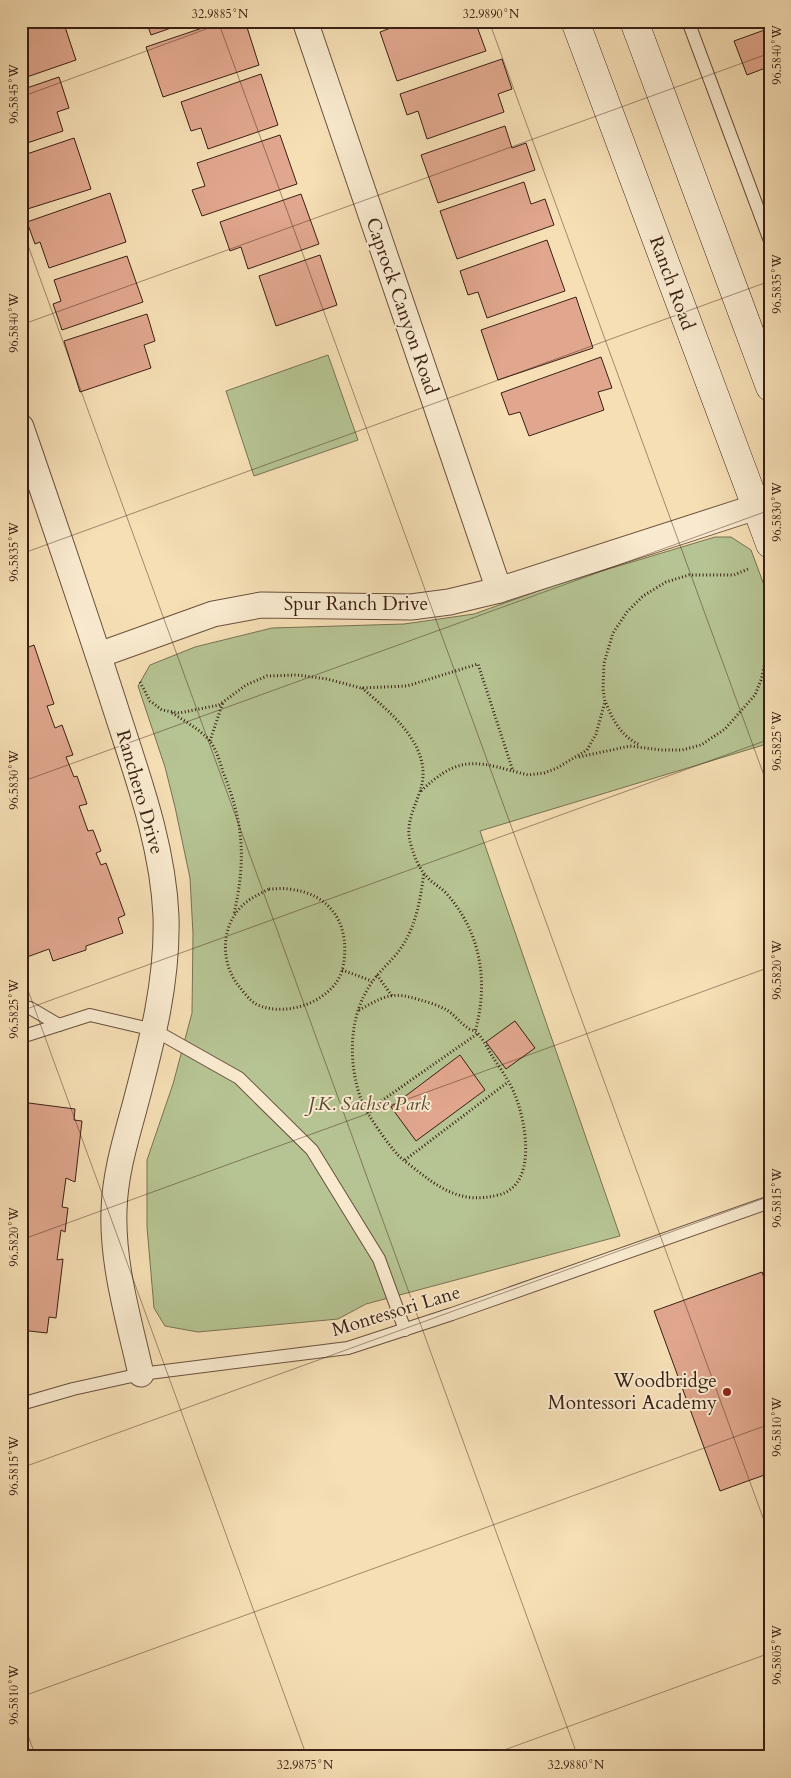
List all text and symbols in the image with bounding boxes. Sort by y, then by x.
text: 32.9885°N [192,6,249,22]
text: 32.9890°N [463,6,520,22]
text: 96.5840°W [769,25,785,85]
text: 96.5845°W [6,64,22,124]
street label: Caprock Canyon Road [360,214,444,398]
street label: Ranch Road [643,232,701,334]
text: 96.5835°W [769,254,785,314]
text: 96.5840°W [6,293,22,353]
text: 96.5830°W [769,482,785,542]
text: 96.5835°W [6,522,22,582]
street label: Spur Ranch Drive [284,591,428,617]
text: 96.5825°W [769,711,785,771]
street label: Ranchero Drive [110,727,170,857]
text: 96.5830°W [6,750,22,810]
text: 96.5820°W [769,940,785,1000]
text: 96.5825°W [6,979,22,1039]
park label: J.K. Sachse Park [304,1091,430,1117]
text: 96.5815°W [769,1168,785,1228]
text: 96.5820°W [6,1207,22,1267]
street label: Montessori Lane [329,1279,463,1343]
place label: Woodbridge Montessori Academy [548,1368,717,1416]
marker: Woodbridge Montessori Academy [721,1386,733,1398]
text: 96.5810°W [769,1397,785,1457]
text: 96.5815°W [6,1436,22,1496]
text: 96.5805°W [769,1625,785,1685]
text: 96.5810°W [6,1665,22,1725]
text: 32.9875°N [277,1757,334,1773]
text: 32.9880°N [548,1757,605,1773]

